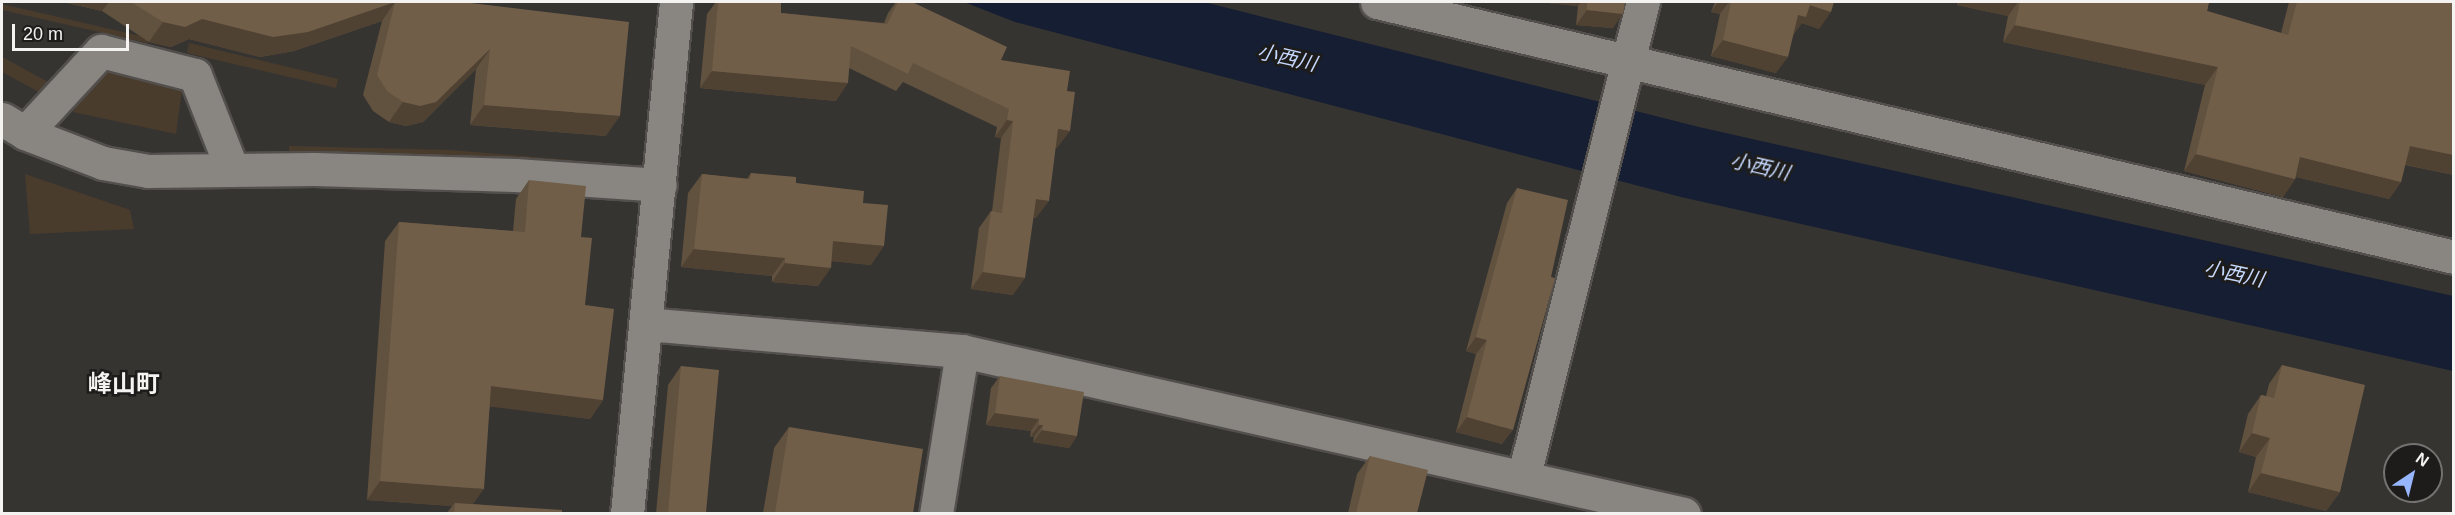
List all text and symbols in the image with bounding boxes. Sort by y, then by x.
scale bar [15,12,132,50]
text: 20 m [23,24,63,44]
water label: 小西川 [1255,40,1319,76]
water label: 小西川 [1728,149,1792,185]
water label: 小西川 [2202,256,2266,292]
district label: 峰山町 [88,370,160,398]
north arrow [2383,443,2443,503]
text: N [2413,449,2432,470]

